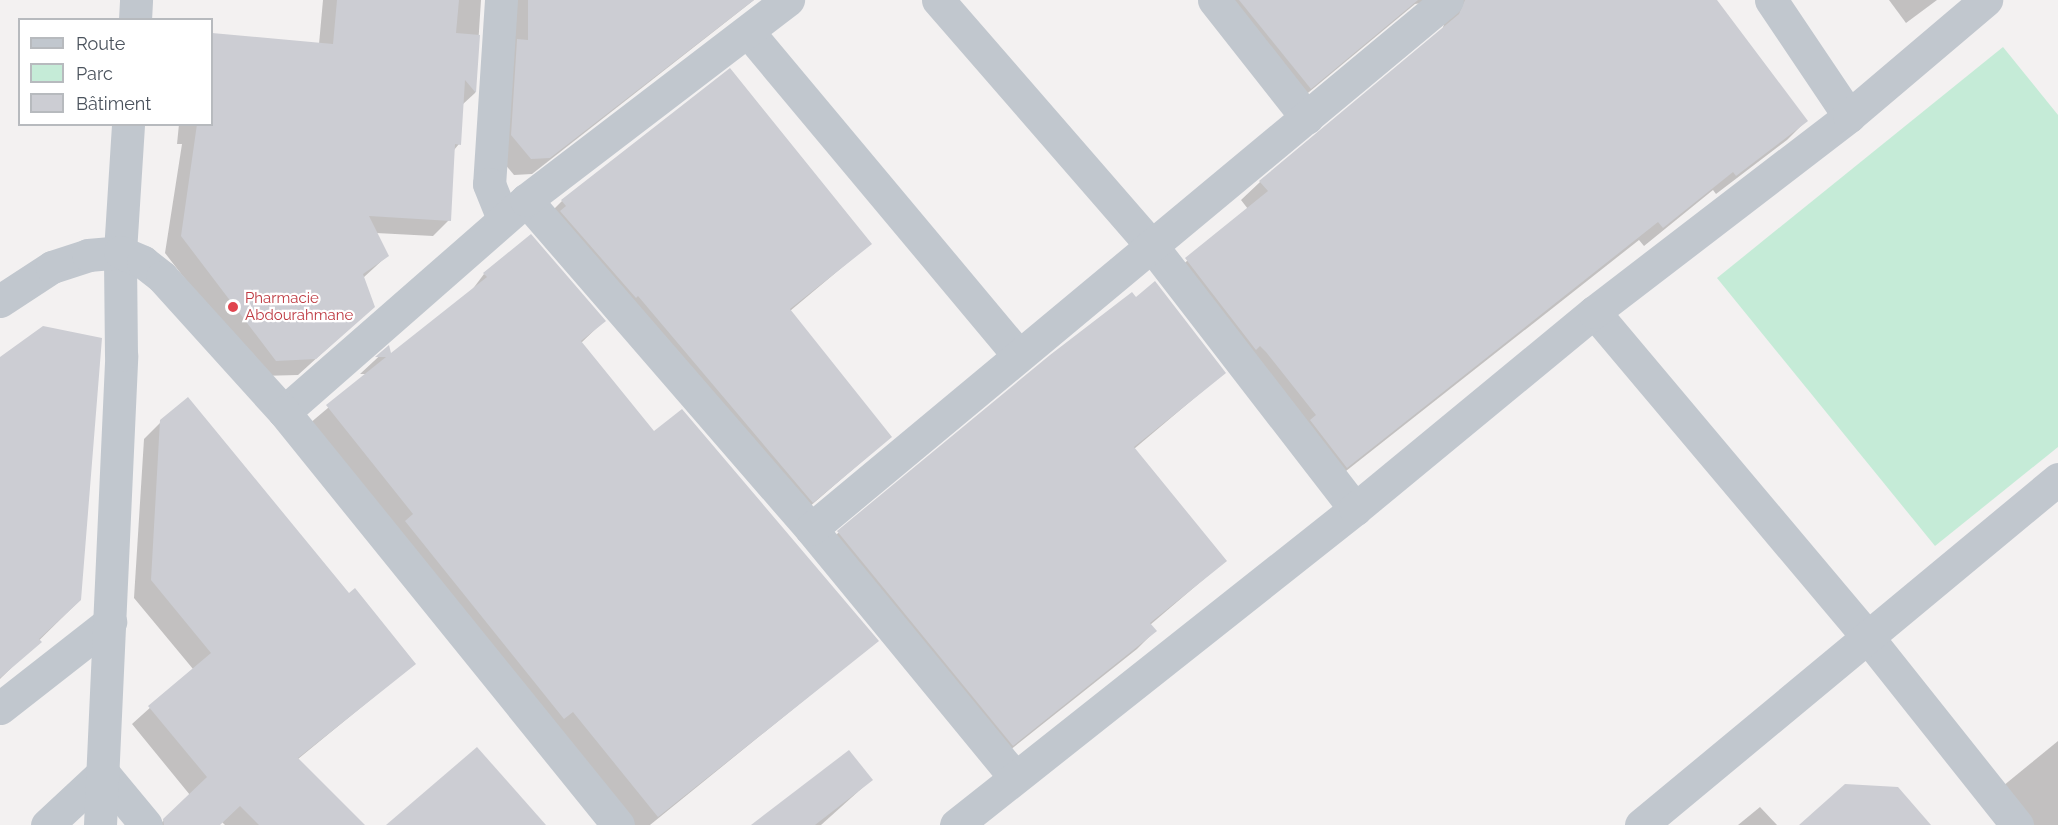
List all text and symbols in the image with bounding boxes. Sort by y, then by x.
legend [18,18,213,126]
text: Route [76,33,125,54]
text: Parc [76,63,113,84]
text: Bâtiment [76,93,151,114]
place label: Pharmacie Abdourahmane [245,289,353,324]
marker: Pharmacie Abdourahmane [226,300,240,314]

